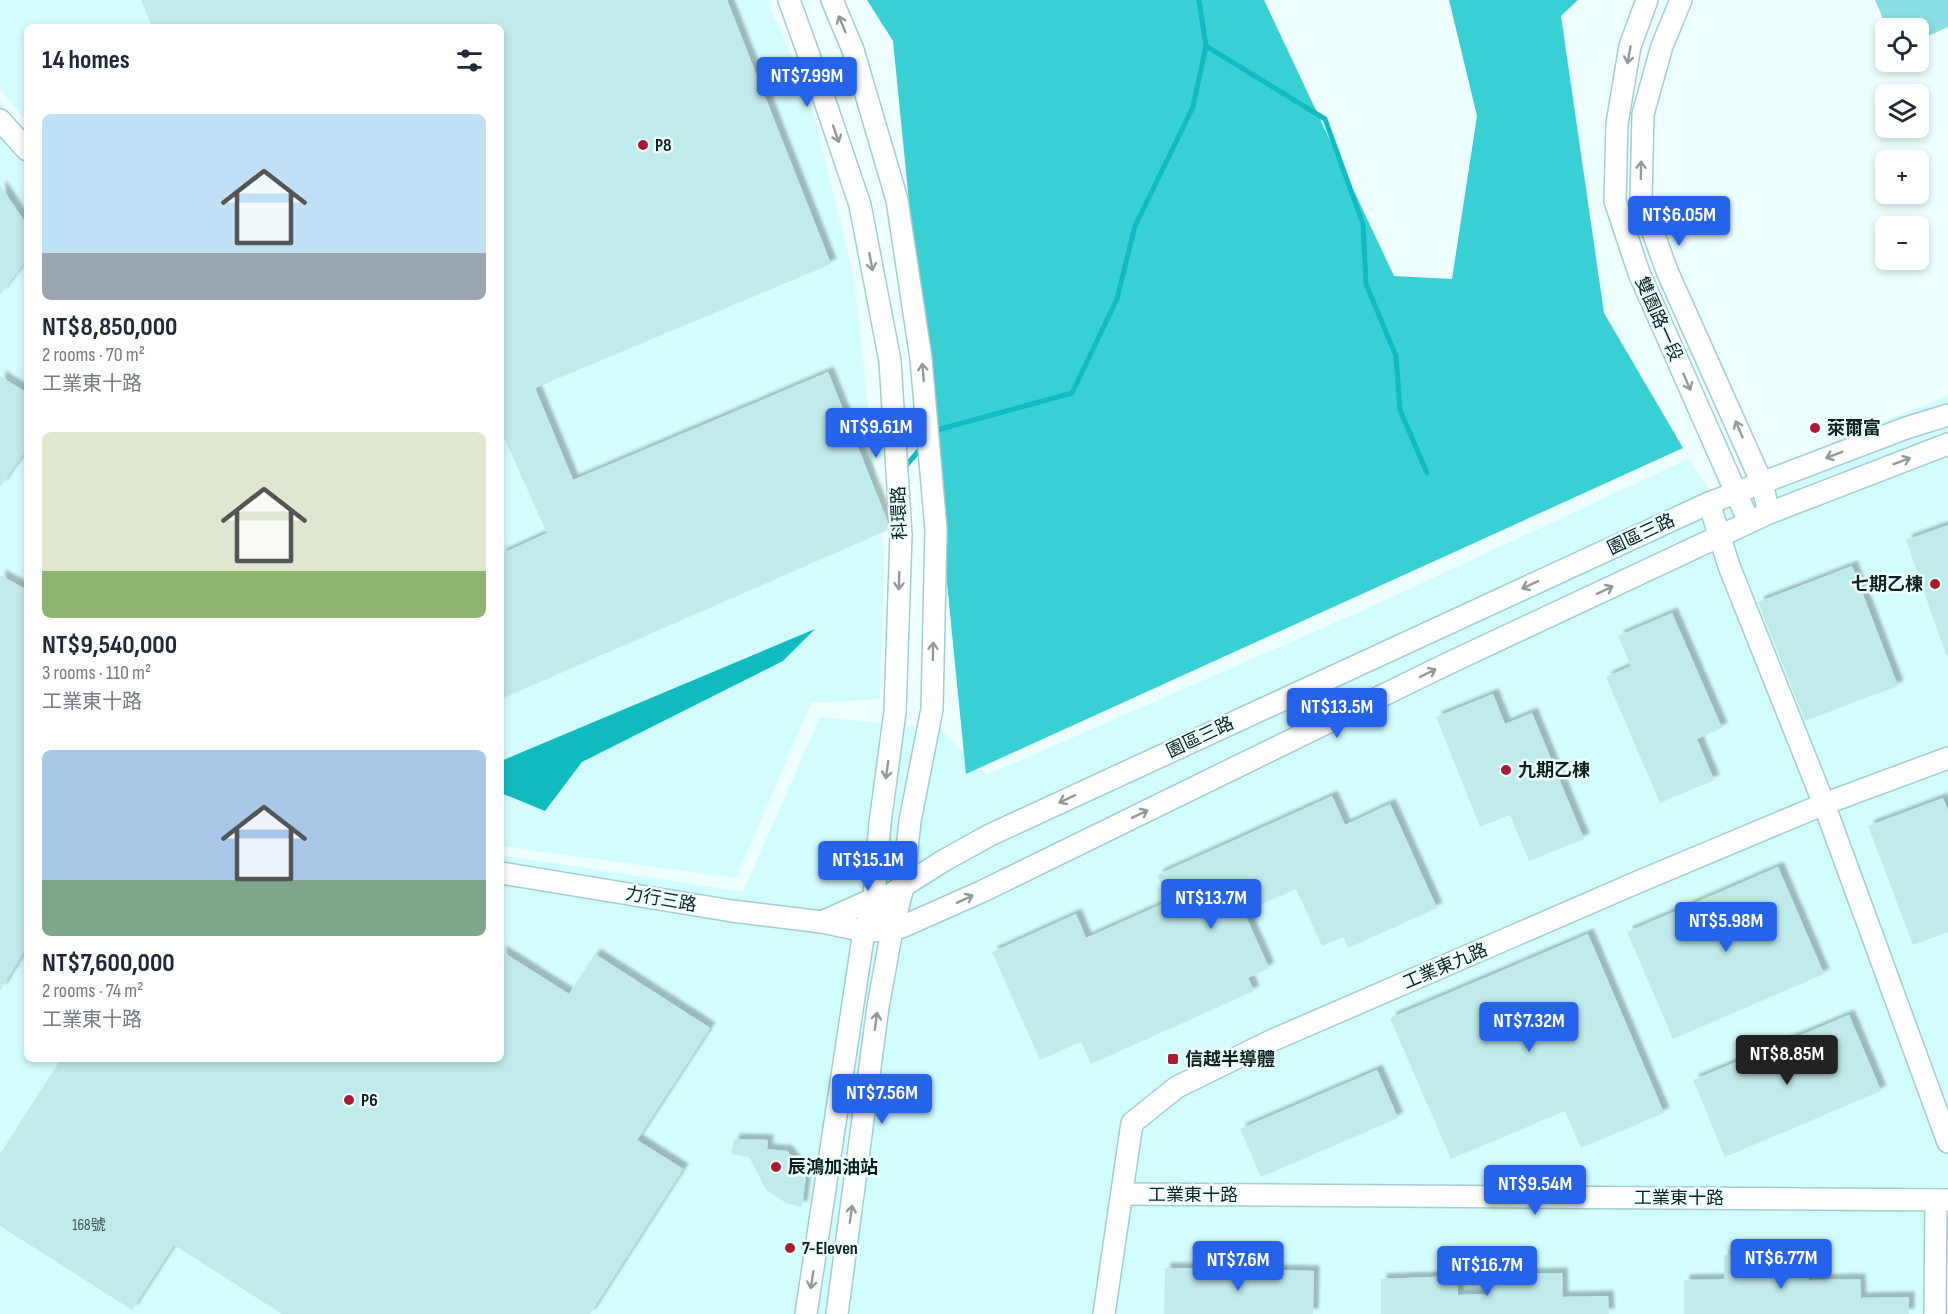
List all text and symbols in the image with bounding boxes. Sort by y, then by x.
one-way arrow [836,15,847,34]
map controls [1875,18,1929,270]
button: locate [1875,18,1929,72]
icon: filters [453,44,486,77]
text: 14 homes [42,45,130,76]
one-way arrow [1623,45,1634,65]
pin: NT$7.99M [745,57,869,108]
text: NT$7.99M [771,64,843,88]
button: layers [1875,84,1929,138]
one-way arrow [832,124,843,143]
place label: P8 [655,135,672,156]
marker: P8 [636,138,650,152]
button: + [1875,150,1929,204]
icon: home [210,153,318,261]
one-way arrow [1636,161,1647,181]
pin: NT$6.05M [1617,196,1741,247]
text: NT$6.05M [1642,203,1716,227]
button: − [1875,216,1929,270]
one-way arrow [866,252,877,271]
street label: 雙園路一段 [1631,274,1686,365]
text: NT$8,850,000 [42,312,178,343]
text: 2 rooms · 70 m² [42,343,145,367]
one-way arrow [917,363,928,383]
text: 工業東十路 [42,372,142,396]
one-way arrow [1682,373,1693,391]
pin: NT$9.61M [814,408,938,459]
text: NT$9.61M [840,415,912,439]
place label: 萊爾富 [1827,418,1881,439]
one-way arrow [1732,420,1743,438]
marker: 萊爾富 [1808,421,1822,435]
one-way arrow [1825,451,1843,462]
one-way arrow [1892,454,1911,465]
icon: home [210,471,318,579]
street label: 科環路 [888,486,911,540]
street label: 園區三路 [1604,510,1678,559]
one-way arrow [893,571,905,591]
place label: 七期乙棟 [1851,574,1923,595]
marker: 七期乙棟 [1928,577,1942,591]
one-way arrow [1521,580,1539,591]
one-way arrow [1595,583,1613,595]
text: NT$9,540,000 [42,630,177,661]
one-way arrow [928,641,939,661]
text: 3 rooms · 110 m² [42,661,151,685]
one-way arrow [1419,666,1437,678]
pin: NT$13.5M [1275,688,1399,739]
text: 工業東十路 [42,690,142,714]
text: NT$13.5M [1301,695,1373,719]
street label: 園區三路 [1163,713,1237,762]
one-way arrow [882,760,893,780]
place label: 九期乙棟 [1518,760,1590,781]
marker: 九期乙棟 [1499,763,1513,777]
icon: home [210,789,318,897]
one-way arrow [1058,794,1076,805]
one-way arrow [1130,807,1148,819]
pin: NT$15.1M [806,841,930,892]
text: NT$15.1M [832,848,904,872]
pin: NT$13.7M [1149,879,1273,930]
street label: 力行三路 [624,883,698,916]
text: NT$13.7M [1175,886,1247,910]
one-way arrow [955,893,973,905]
pin: NT$5.98M [1664,902,1788,953]
text: NT$5.98M [1689,909,1763,933]
street label: 工業東九路 [1400,939,1491,994]
text: NT$7,600,000 [42,948,175,979]
text: 2 rooms · 74 m² [42,979,143,1003]
pin: NT$7.32M [1467,1002,1591,1053]
text: 工業東十路 [42,1008,142,1032]
text: NT$7.32M [1493,1009,1565,1033]
one-way arrow [871,1012,882,1032]
pin: NT$8.85M [1725,1035,1849,1086]
text: NT$8.85M [1750,1042,1824,1066]
place label: 信越半導體 [1185,1049,1275,1070]
marker: 信越半導體 [1166,1052,1180,1066]
pin: NT$7.56M [820,1074,944,1125]
text: NT$7.56M [846,1081,918,1105]
place label: P6 [361,1090,378,1111]
marker: P6 [342,1093,356,1107]
place label: 辰鴻加油站 [788,1157,878,1178]
marker: 辰鴻加油站 [769,1160,783,1174]
pin: NT$9.54M [1473,1165,1597,1216]
text: NT$9.54M [1498,1172,1572,1196]
street label: 工業東十路 [1148,1185,1238,1206]
street label: 工業東十路 [1634,1188,1724,1209]
one-way arrow [845,1205,856,1225]
house number: 168號 [72,1216,106,1235]
place label: 7-Eleven [802,1238,858,1259]
pin: NT$6.77M [1719,1239,1843,1290]
marker: 7-Eleven [783,1241,797,1255]
pin: NT$7.6M [1183,1241,1293,1292]
pin: NT$16.7M [1425,1246,1549,1297]
text: NT$6.77M [1745,1246,1817,1270]
text: NT$7.6M [1207,1248,1269,1272]
text: NT$16.7M [1451,1253,1523,1277]
one-way arrow [806,1270,817,1289]

